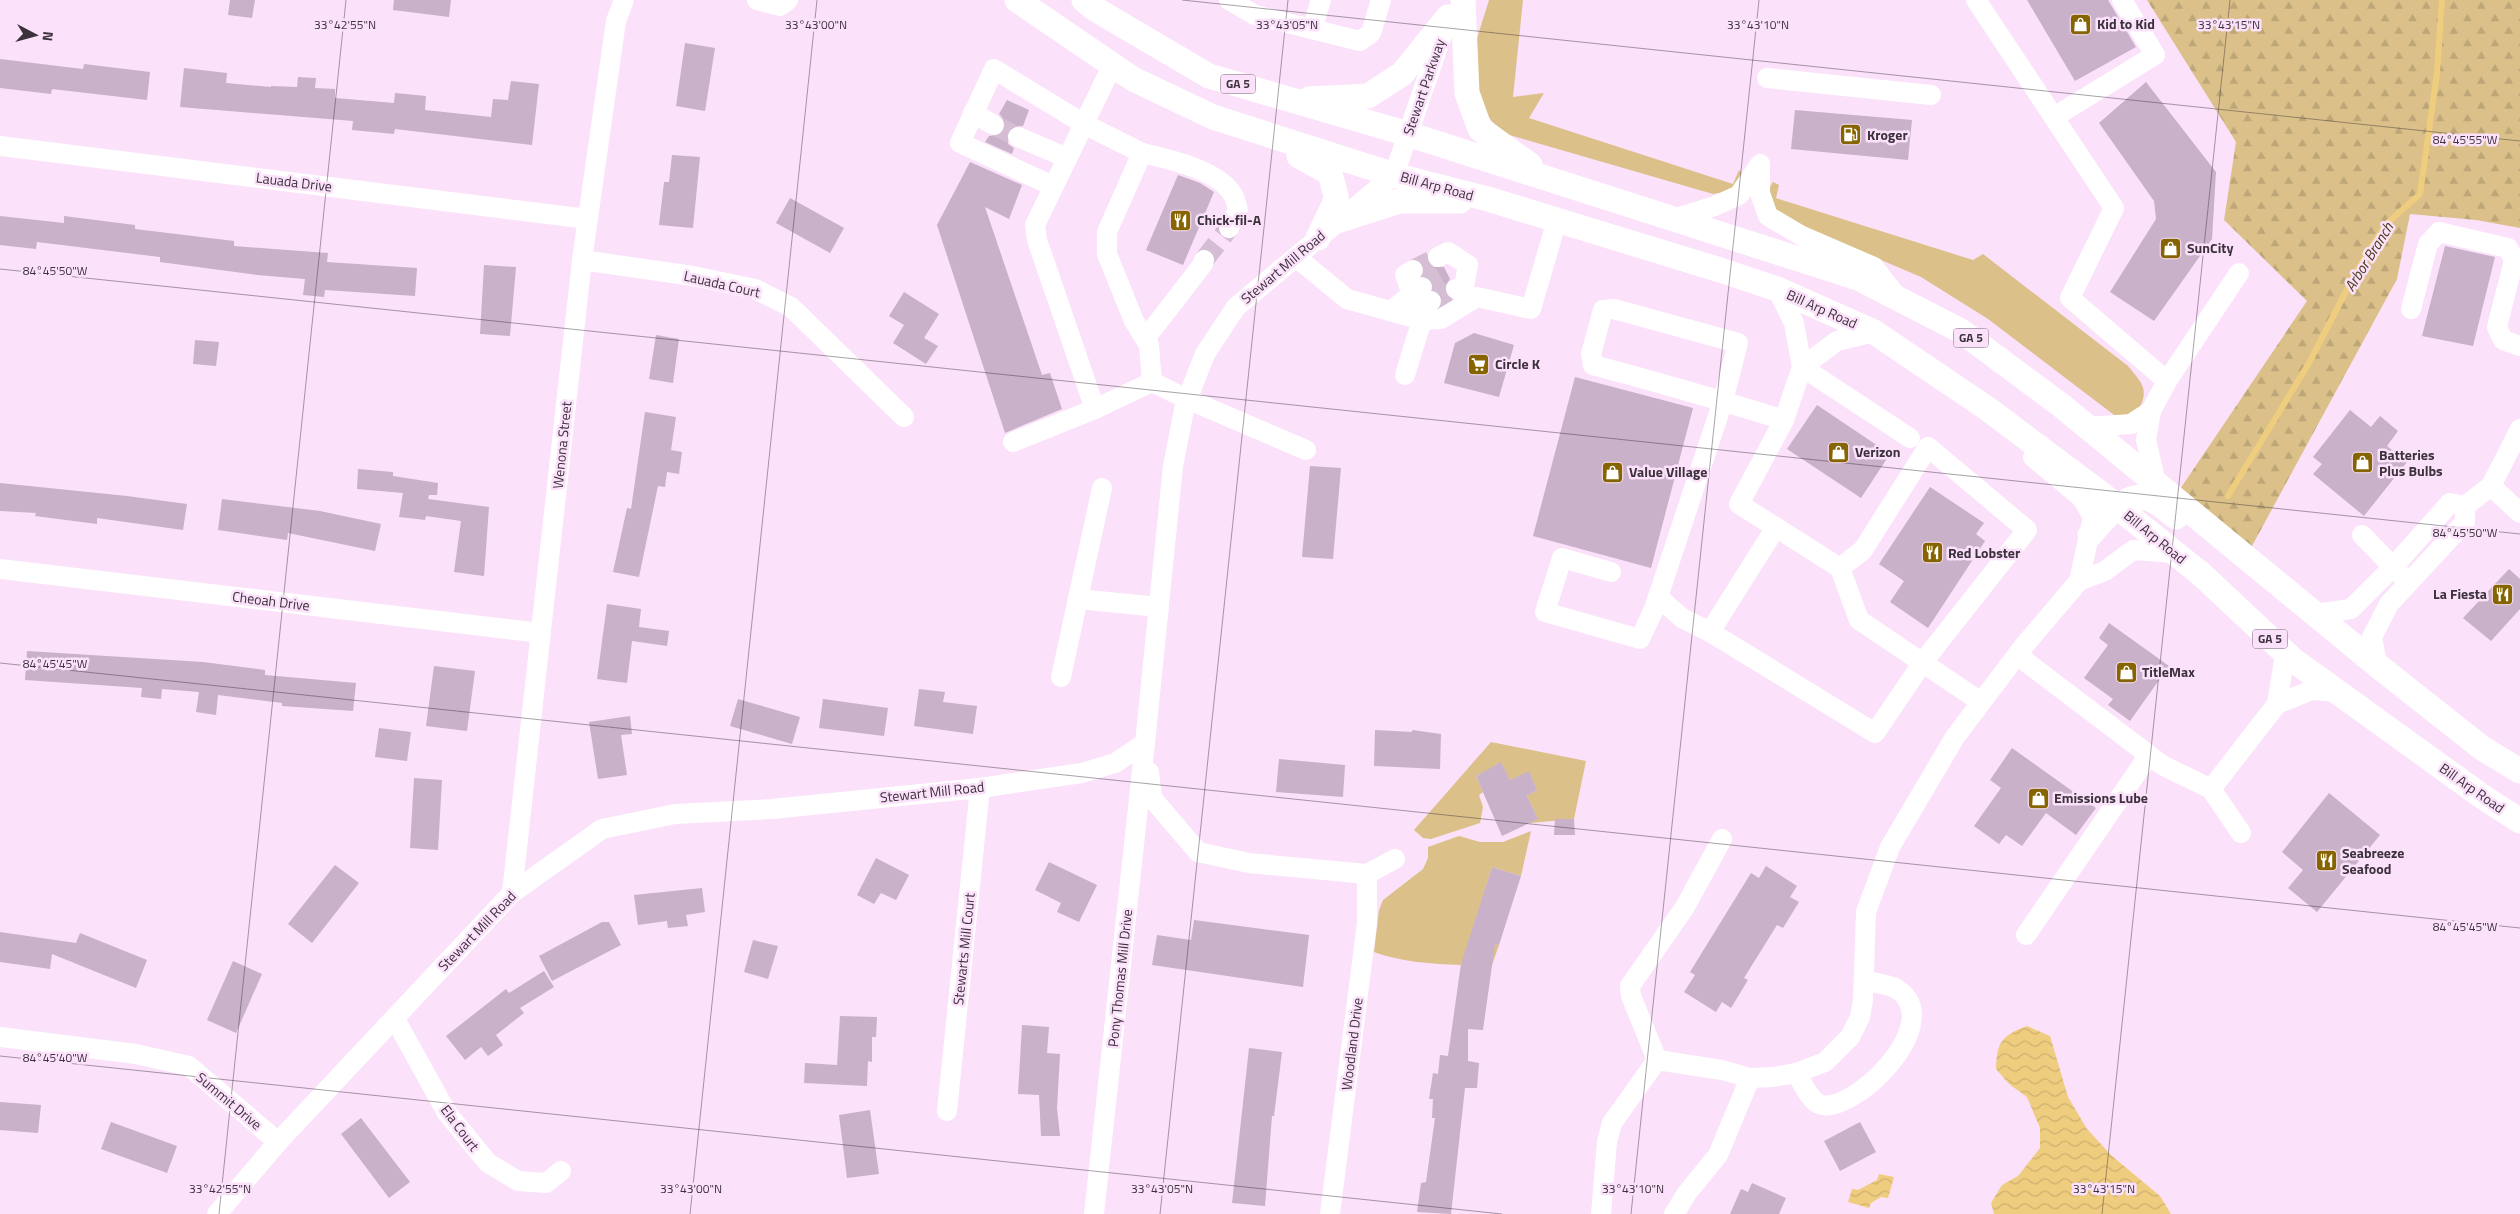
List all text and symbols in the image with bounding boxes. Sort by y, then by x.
north arrow [10,10,60,60]
shop icon: Kid to Kid [2069,12,2093,36]
place label: Kid to Kid [2097,13,2155,34]
text: 33°42'55"N [314,15,376,34]
text: 33°43'00"N [785,15,847,34]
text: 33°43'05"N [1256,15,1318,34]
text: 33°43'10"N [1727,15,1789,34]
text: 33°43'15"N [2198,15,2260,34]
text: N [37,30,59,42]
street label: Stewart Parkway [1397,35,1450,138]
road number: GA 5 [1220,74,1256,94]
fuel station icon: Kroger [1839,123,1863,147]
place label: Kroger [1867,124,1908,145]
text: 84°45'55"W [2433,130,2498,149]
street label: Lauada Drive [255,166,333,197]
street label: Bill Arp Road [1398,166,1476,205]
restaurant icon: Chick-fil-A [1169,208,1193,232]
place label: Chick-fil-A [1197,209,1262,230]
water label: Arbor Branch [2338,217,2399,296]
street label: Stewart Mill Road [1236,225,1329,308]
shop icon: SunCity [2159,236,2183,260]
place label: SunCity [2187,237,2233,258]
text: 84°45'50"W [23,261,88,280]
street label: Lauada Court [682,265,762,303]
street label: Bill Arp Road [1784,284,1861,333]
road number: GA 5 [1954,328,1988,348]
supermarket icon: Circle K [1467,352,1491,376]
place label: Circle K [1495,353,1541,374]
street label: Wenona Street [546,400,577,490]
shop icon: Verizon [1827,440,1851,464]
place label: Verizon [1855,441,1901,462]
place label: Batteries Plus Bulbs [2379,444,2443,481]
shop icon: Batteries Plus Bulbs [2351,451,2375,475]
shop icon: Value Village [1601,460,1625,484]
place label: Value Village [1629,461,1707,482]
street label: Bill Arp Road [2119,505,2191,568]
text: 84°45'50"W [2433,523,2498,542]
restaurant icon: Red Lobster [1920,541,1944,565]
place label: Red Lobster [1948,542,2020,563]
restaurant icon: La Fiesta [2491,582,2515,606]
place label: La Fiesta [2433,583,2487,604]
street label: Cheoah Drive [231,585,311,616]
road number: GA 5 [2252,630,2288,648]
text: 84°45'45"W [23,654,88,673]
shop icon: TitleMax [2114,660,2138,684]
place label: TitleMax [2142,661,2195,682]
street label: Bill Arp Road [2435,757,2509,818]
street label: Stewart Mill Road [879,776,985,807]
shop icon: Emissions Lube [2026,786,2050,810]
place label: Emissions Lube [2054,787,2148,808]
place label: Seabreeze Seafood [2342,842,2405,879]
restaurant icon: Seabreeze Seafood [2314,849,2338,873]
street label: Stewart Mill Road [433,886,520,976]
street label: Stewarts Mill Court [947,892,980,1006]
street label: Pony Thomas Mill Drive [1102,908,1137,1048]
text: 84°45'45"W [2433,917,2498,936]
street label: Woodland Drive [1335,996,1368,1091]
text: 84°45'40"W [23,1048,88,1067]
street label: Summit Drive [192,1067,267,1134]
street label: Ela Court [436,1100,485,1155]
text: 33°42'55"N [189,1179,251,1198]
text: 33°43'00"N [660,1179,722,1198]
text: 33°43'05"N [1131,1179,1193,1198]
text: 33°43'10"N [1602,1179,1664,1198]
text: 33°43'15"N [2073,1179,2135,1198]

